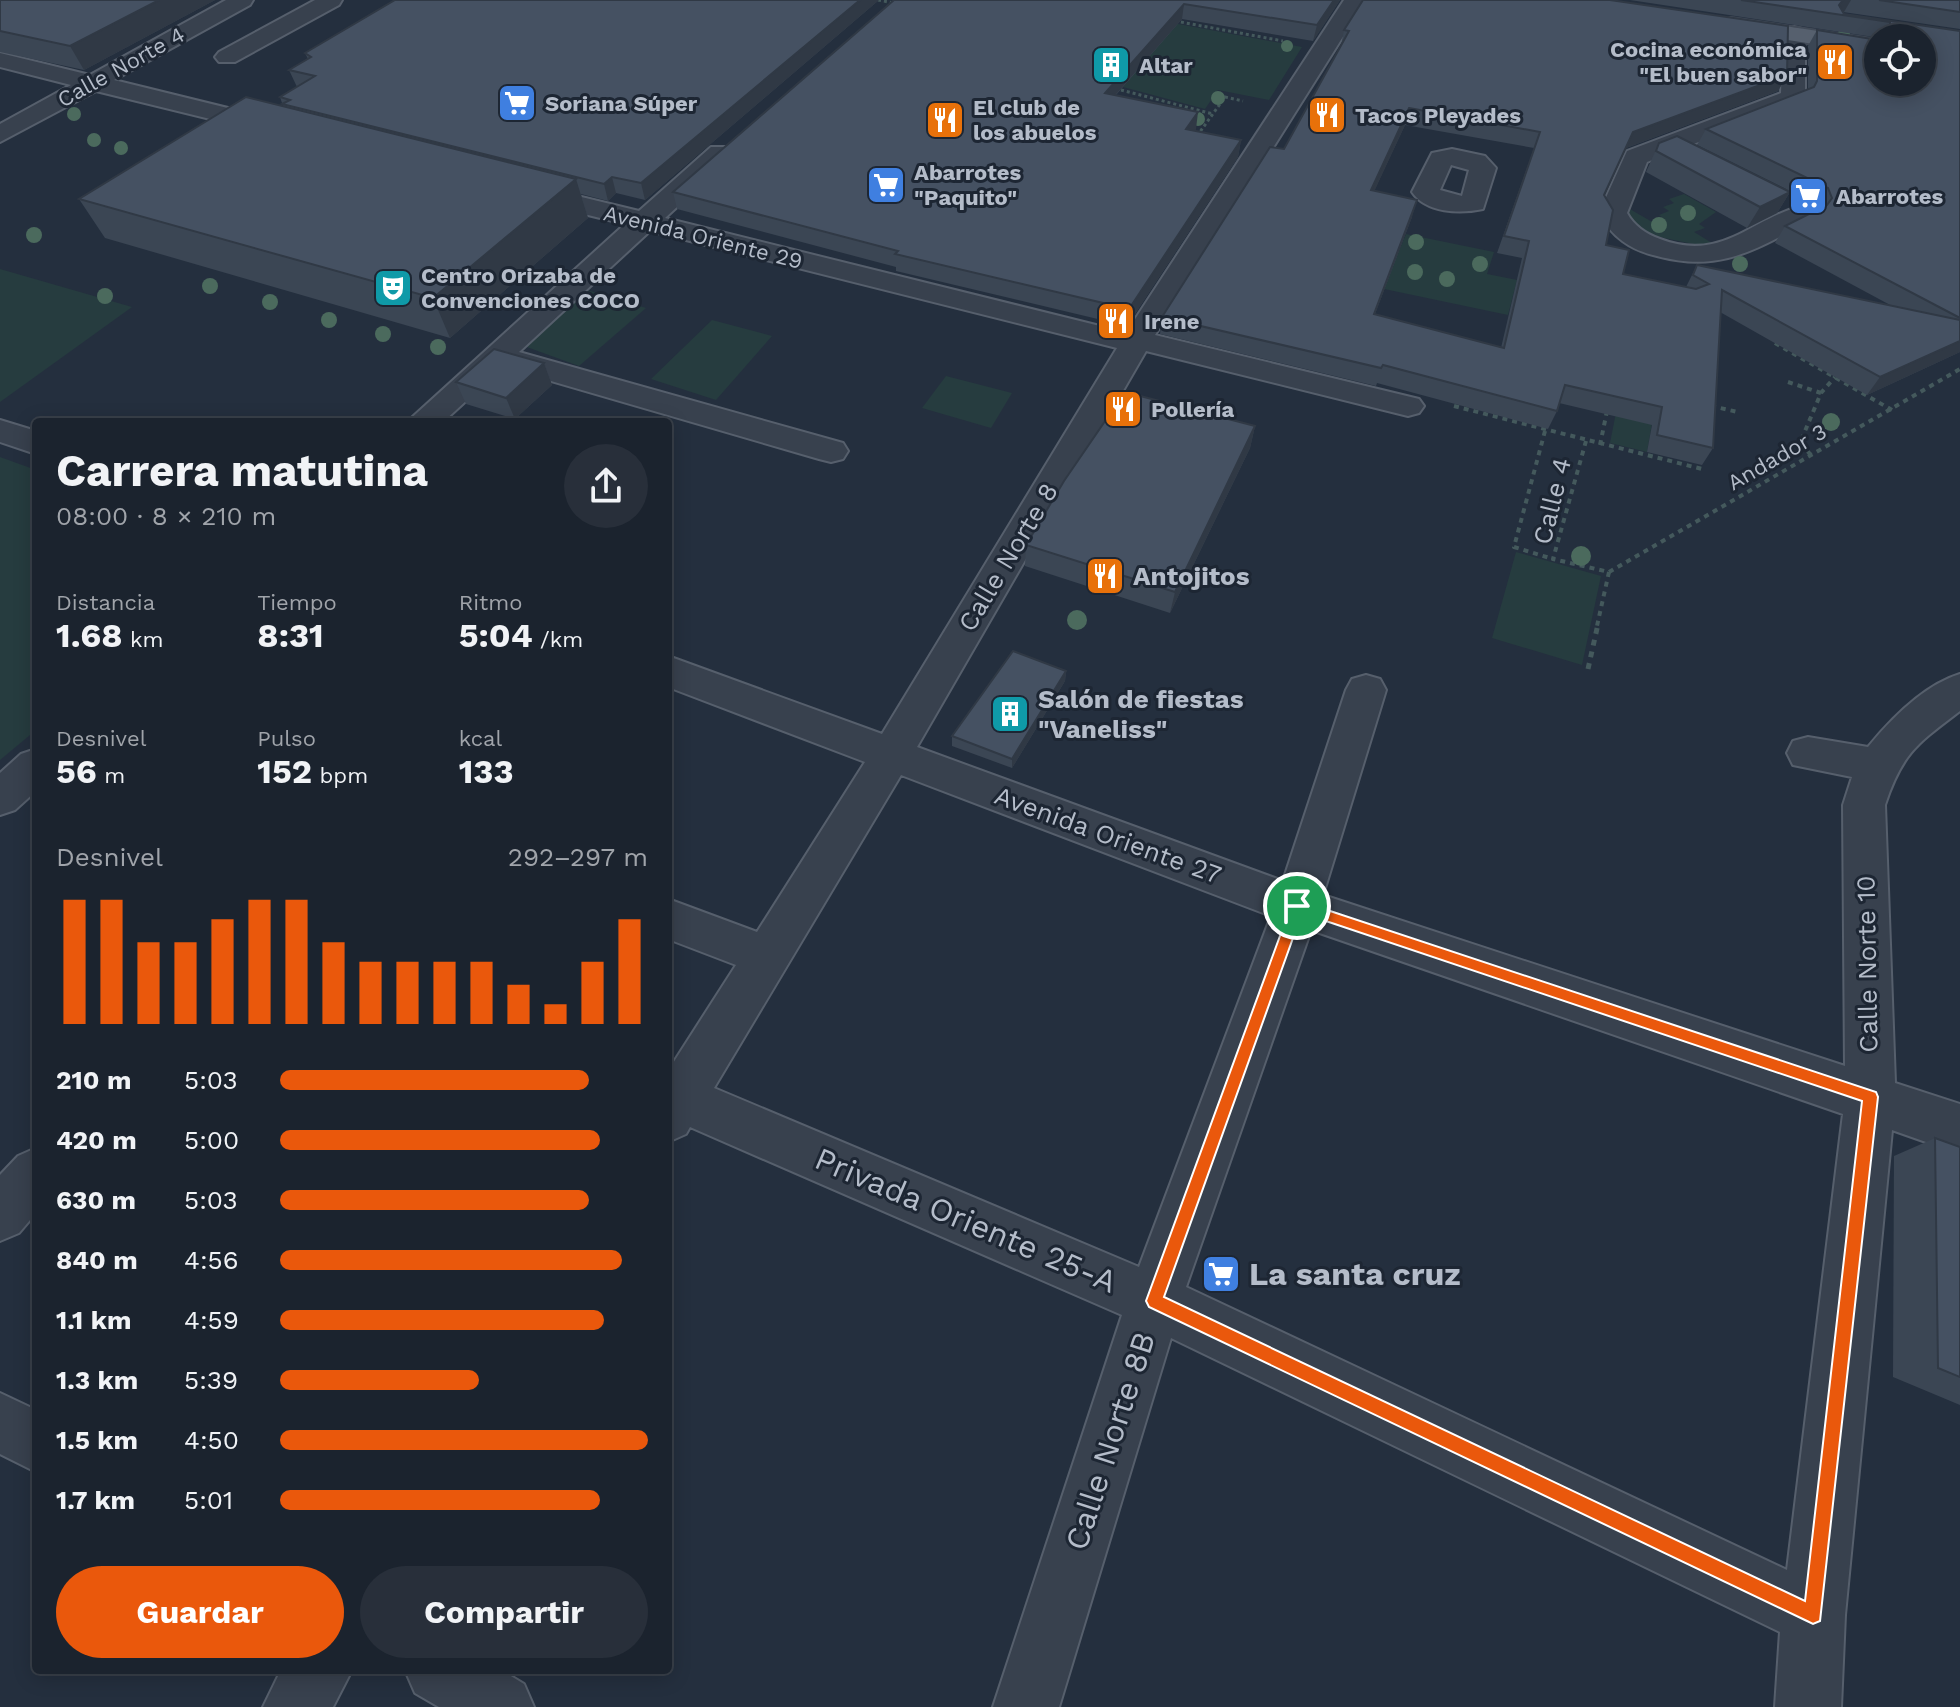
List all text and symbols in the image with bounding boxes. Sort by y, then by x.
street label: Calle Norte 4 [53,22,189,112]
map controls [1864,24,1936,96]
button: locate [1864,24,1936,96]
place label: Cocina económica "El buen sabor" [1610,37,1807,87]
restaurant icon: Cocina económica "El buen sabor" [1814,41,1856,83]
building icon: Altar [1090,44,1132,86]
place label: Altar [1139,53,1193,78]
supermarket icon: Soriana Súper [496,82,538,124]
place label: Soriana Súper [545,91,698,116]
restaurant icon: Tacos Pleyades [1306,94,1348,136]
place label: El club de los abuelos [973,95,1097,145]
restaurant icon: El club de los abuelos [924,99,966,141]
place label: Tacos Pleyades [1355,103,1521,128]
place label: Abarrotes "Paquito" [914,160,1022,210]
supermarket icon: Abarrotes "Paquito" [865,164,907,206]
supermarket icon: Abarrotes [1787,175,1829,217]
place label: Abarrotes [1836,184,1944,209]
street label: Avenida Oriente 29 [601,200,805,274]
place label: Centro Orizaba de Convenciones COCO [421,263,640,313]
theatre icon: Centro Orizaba de Convenciones COCO [372,267,414,309]
restaurant icon: Irene [1095,300,1137,342]
place label: Irene [1144,309,1199,334]
restaurant icon: Pollería [1102,388,1144,430]
place label: Pollería [1151,397,1235,422]
street label: Andador 3 [1723,419,1831,495]
button: share [564,444,648,528]
text: Carrera matutina [56,445,428,497]
street label: Calle 4 [1527,455,1577,547]
street label: Calle Norte 8 [952,478,1064,636]
text: 08:00 · 8 × 210 m [56,501,276,531]
restaurant icon: Antojitos [1084,555,1126,597]
place label: Antojitos [1133,561,1250,591]
text: Distancia [56,590,155,615]
text: Tiempo [257,590,337,615]
text: Ritmo [459,590,522,615]
text: 1.68 [56,615,123,655]
text: 8:31 [257,615,324,655]
text: 5:04 [459,615,533,655]
text: km [123,627,164,652]
text: /km [533,627,583,652]
place label: Salón de fiestas "Vaneliss" [1038,684,1244,744]
building icon: Salón de fiestas "Vaneliss" [989,693,1031,735]
text: Desnivel [56,726,147,751]
text: Pulso [257,726,316,751]
text: kcal [459,726,502,751]
text: 56 [56,751,97,791]
text: 152 [257,751,312,791]
text: 133 [459,751,514,791]
text: m [97,763,125,788]
text: bpm [312,763,368,788]
street label: Avenida Oriente 27 [991,780,1225,890]
text: Desnivel [56,842,163,872]
text: 292–297 m [508,842,648,872]
pin [1263,872,1331,940]
street label: Calle Norte 10 [1850,875,1884,1053]
icon: arrive [1275,884,1319,928]
text: 210 m [56,1065,131,1095]
text: 5:03 [184,1065,238,1095]
text: 420 m [56,1125,137,1155]
text: 5:00 [184,1125,239,1155]
street label: Privada Oriente 25-A [809,1139,1123,1301]
text: 630 m [56,1185,136,1215]
text: 5:03 [184,1185,238,1215]
text: 840 m [56,1245,138,1275]
text: 4:56 [184,1245,239,1275]
supermarket icon: La santa cruz [1200,1253,1242,1295]
place label: La santa cruz [1249,1255,1461,1293]
text: 1.1 km [56,1305,131,1335]
text: 4:59 [184,1305,239,1335]
street label: Calle Norte 8B [1057,1327,1163,1555]
text: 1.3 km [56,1365,138,1395]
text: 5:39 [184,1365,238,1395]
text: 1.5 km [56,1425,138,1455]
text: 4:50 [184,1425,239,1455]
text: 1.7 km [56,1485,135,1515]
text: 5:01 [184,1485,233,1515]
button: Guardar [56,1566,344,1658]
button: Compartir [360,1566,648,1658]

